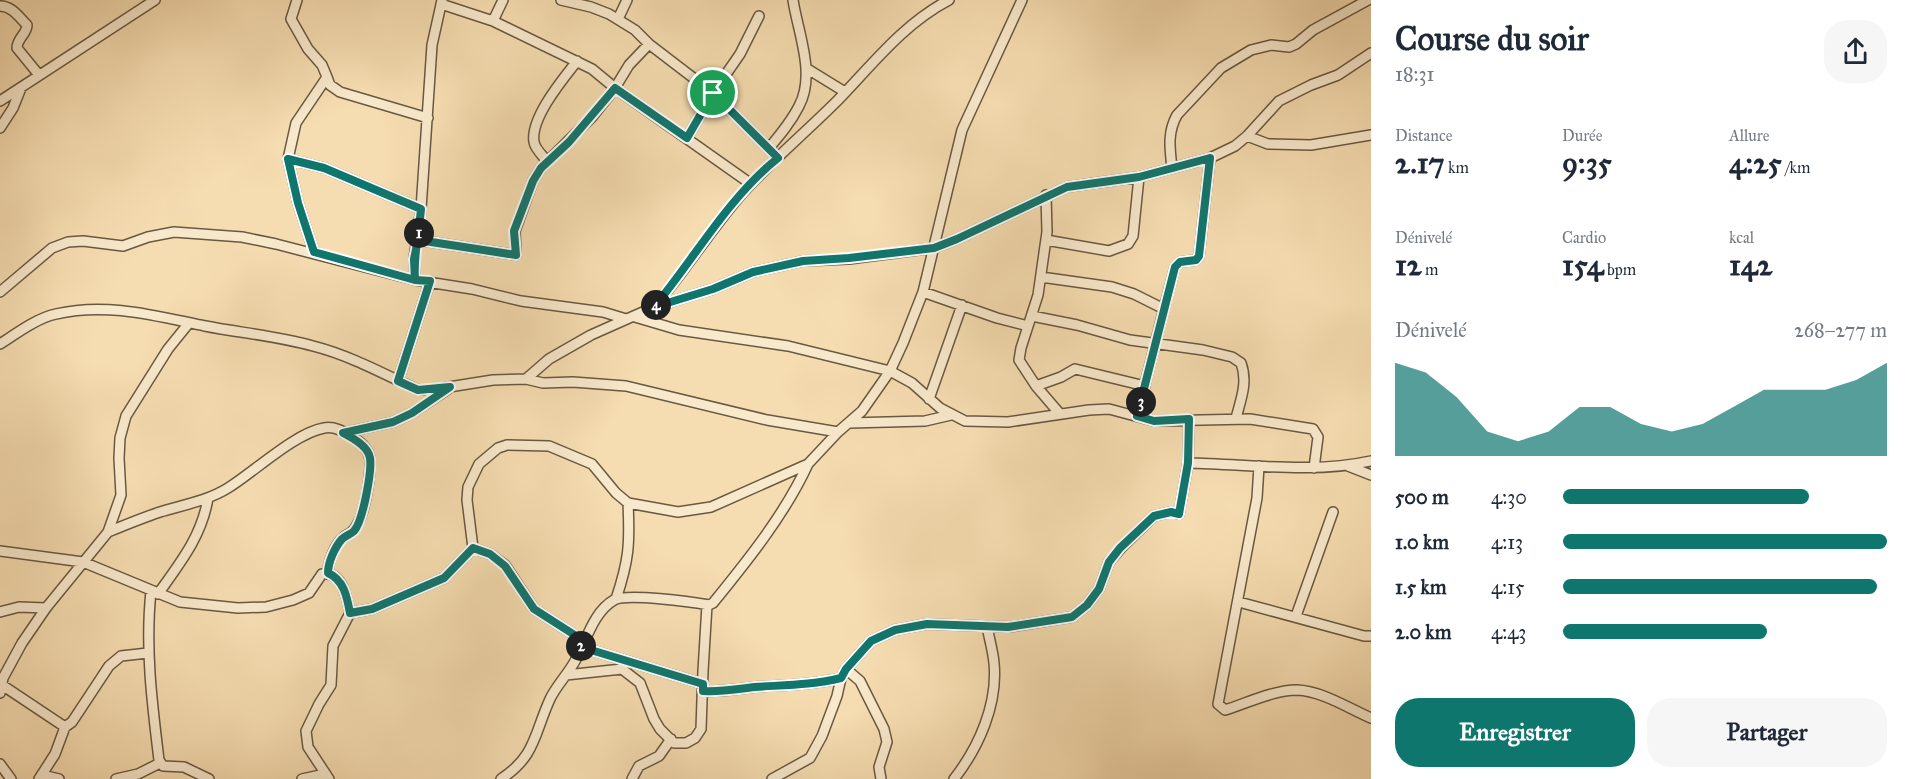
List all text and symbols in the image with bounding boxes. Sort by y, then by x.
text: Course du soir [1395,19,1589,59]
button: share [1824,20,1887,83]
text: 18:31 [1395,62,1434,86]
pin [687,67,738,118]
icon: arrive [696,76,729,109]
text: Distance [1395,126,1452,145]
text: Durée [1562,126,1602,145]
text: Allure [1729,126,1769,145]
text: 2.17 [1395,145,1445,181]
text: 9:35 [1562,145,1612,181]
text: 4:25 [1729,145,1782,181]
text: km [1445,158,1469,177]
text: /km [1782,158,1810,177]
pin: 1 [404,218,434,248]
text: 1 [416,223,422,242]
text: Dénivelé [1395,228,1452,247]
text: Cardio [1562,228,1606,247]
text: kcal [1729,228,1754,247]
text: 12 [1395,247,1422,283]
text: 154 [1562,247,1604,283]
text: 142 [1729,247,1772,283]
text: m [1422,260,1439,279]
text: bpm [1604,260,1636,279]
pin: 4 [641,290,671,320]
text: 4 [652,295,660,314]
text: Dénivelé [1395,318,1467,342]
text: 268–277 m [1794,318,1887,342]
pin: 3 [1126,387,1156,417]
text: 3 [1138,392,1144,411]
text: 500 m [1395,485,1449,509]
text: 4:30 [1491,485,1527,509]
text: 1.0 km [1395,530,1449,554]
text: 4:13 [1491,530,1523,554]
text: 1.5 km [1395,575,1446,599]
text: 4:15 [1491,575,1524,599]
text: 2.0 km [1395,620,1451,644]
text: 4:43 [1491,620,1526,644]
pin: 2 [566,631,596,661]
text: 2 [577,636,585,655]
button: Enregistrer [1395,698,1635,767]
button: Partager [1647,698,1887,767]

